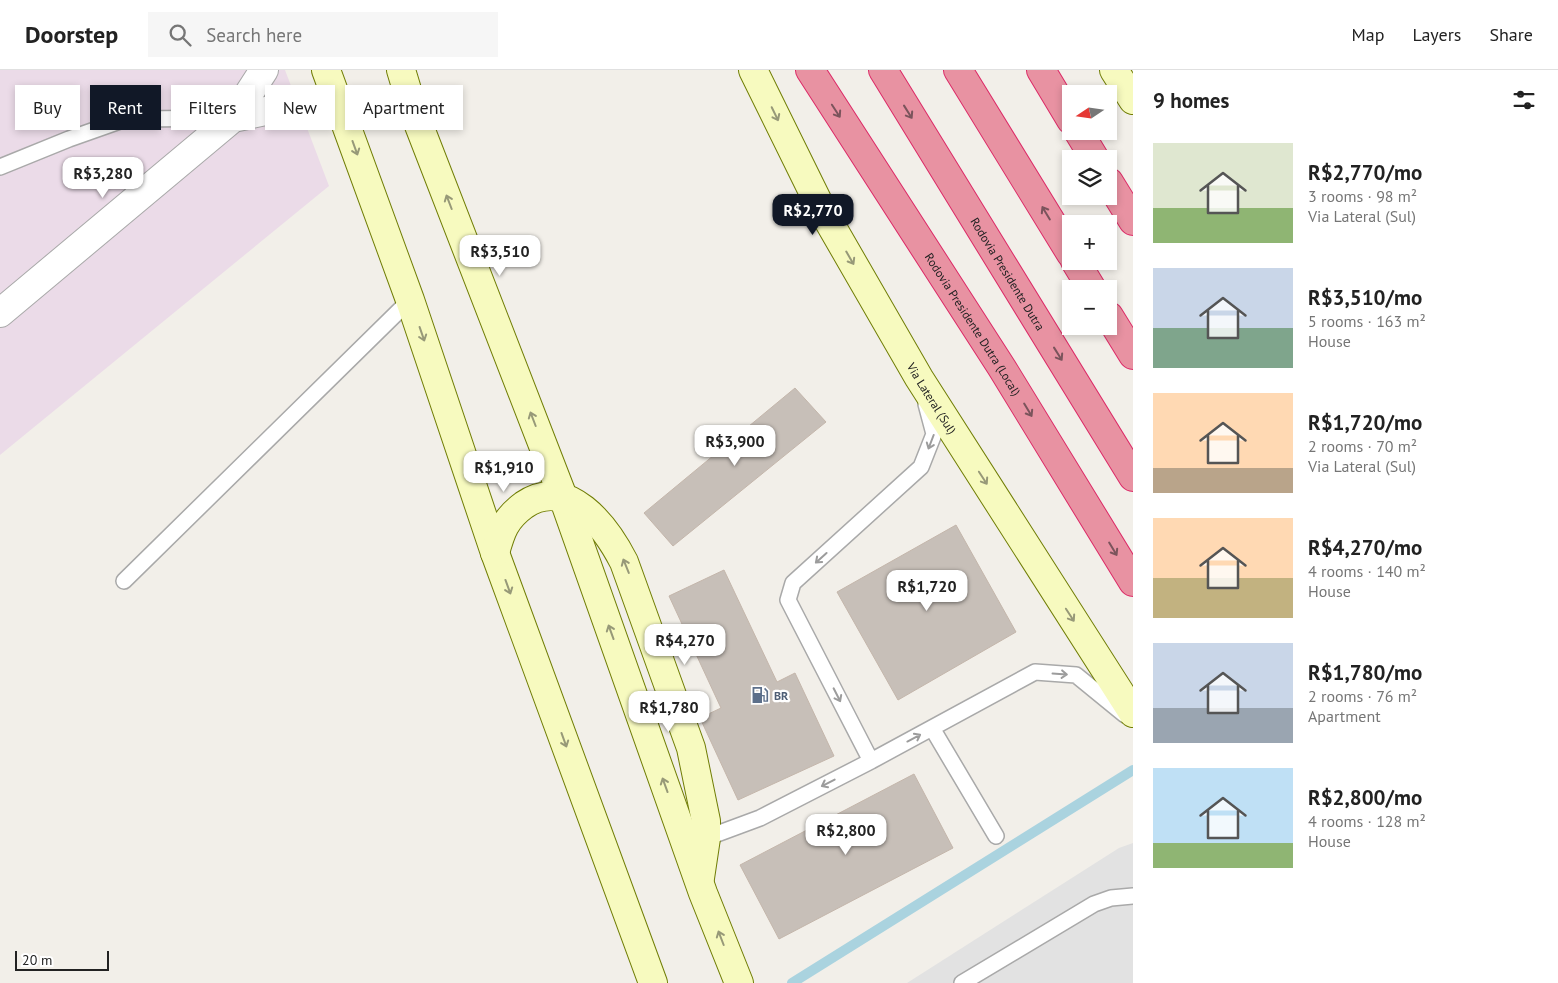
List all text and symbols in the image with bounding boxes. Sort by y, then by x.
search box [148,12,498,57]
text: Doorstep [25,19,118,50]
icon: search [166,21,194,49]
text: Search here [206,23,302,47]
text: Map [1352,23,1384,46]
text: Layers [1412,23,1461,46]
text: Share [1489,23,1533,46]
chip: Buy [15,85,80,130]
chip: Rent [90,85,161,130]
chip: Filters [171,85,255,130]
chip: New [265,85,335,130]
chip: Apartment [345,85,463,130]
north arrow [1062,85,1118,140]
map controls [1062,85,1117,335]
icon: filters [1510,86,1538,114]
text: 9 homes [1153,87,1229,114]
one-way arrow [831,104,842,118]
one-way arrow [904,104,914,118]
one-way arrow [771,106,780,121]
one-way arrow [351,140,360,156]
button: layers [1062,150,1117,205]
pin: R$3,280 [57,156,149,199]
text: R$2,770/mo [1308,159,1422,186]
text: R$3,280 [73,163,133,183]
icon: home [1193,163,1253,223]
text: 3 rooms · 98 m² [1308,186,1417,206]
pin: R$2,770 [767,194,859,236]
one-way arrow [443,195,453,210]
text: R$2,770 [783,200,843,220]
one-way arrow [1040,206,1050,220]
text: Via Lateral (Sul) [1308,206,1416,226]
street label: Rodovia Presidente Dutra [968,214,1048,333]
button: + [1062,215,1117,270]
pin: R$3,510 [454,234,546,277]
text: R$3,510 [470,241,530,261]
one-way arrow [845,250,855,265]
street label: Rodovia Presidente Dutra (Local) [922,250,1024,398]
button: − [1062,280,1117,335]
text: R$3,510/mo [1308,284,1422,311]
icon: home [1193,288,1253,348]
text: 5 rooms · 163 m² [1308,311,1426,331]
one-way arrow [417,326,427,342]
text: House [1308,331,1351,351]
one-way arrow [1053,347,1063,361]
street label: Via Lateral (Sul) [904,359,960,436]
one-way arrow [1022,403,1033,417]
text: R$1,720/mo [1308,409,1422,436]
one-way arrow [527,412,537,427]
icon: home [1193,413,1253,473]
pin: R$3,900 [689,424,781,467]
text: R$3,900 [705,431,765,451]
one-way arrow [926,434,935,449]
text: 2 rooms · 70 m² [1308,436,1417,456]
pin: R$1,910 [458,450,550,493]
text: Via Lateral (Sul) [1308,456,1416,476]
text: R$1,910 [474,457,534,477]
one-way arrow [978,471,988,485]
text: R$4,270/mo [1308,534,1422,561]
icon: home [1193,538,1253,598]
one-way arrow [1108,541,1118,555]
one-way arrow [814,552,827,564]
one-way arrow [620,559,630,574]
text: 4 rooms · 140 m² [1308,561,1426,581]
pin: R$1,720 [881,570,973,612]
text: R$1,720 [897,576,957,596]
one-way arrow [504,579,513,595]
text: House [1308,581,1351,601]
one-way arrow [1066,608,1076,622]
pin: R$4,270 [639,624,731,666]
one-way arrow [606,625,615,640]
text: R$4,270 [655,630,715,650]
text: R$1,780/mo [1308,659,1422,686]
icon: home [1193,663,1253,723]
one-way arrow [1052,669,1068,679]
fuel station icon: BR [750,685,770,705]
text: 2 rooms · 76 m² [1308,686,1417,706]
place label: BR [774,688,789,703]
one-way arrow [832,688,842,703]
pin: R$1,780 [623,690,715,733]
text: R$1,780 [639,697,699,717]
text: Apartment [1308,706,1381,726]
one-way arrow [560,732,569,747]
one-way arrow [907,733,922,743]
one-way arrow [660,778,669,794]
one-way arrow [821,779,836,788]
text: R$2,800/mo [1308,784,1422,811]
icon: home [1193,788,1253,848]
text: 4 rooms · 128 m² [1308,811,1426,831]
pin: R$2,800 [800,814,892,856]
text: R$2,800 [816,820,876,840]
text: House [1308,831,1351,851]
one-way arrow [715,931,725,946]
scale bar [15,948,109,971]
text: 20 m [22,951,52,969]

